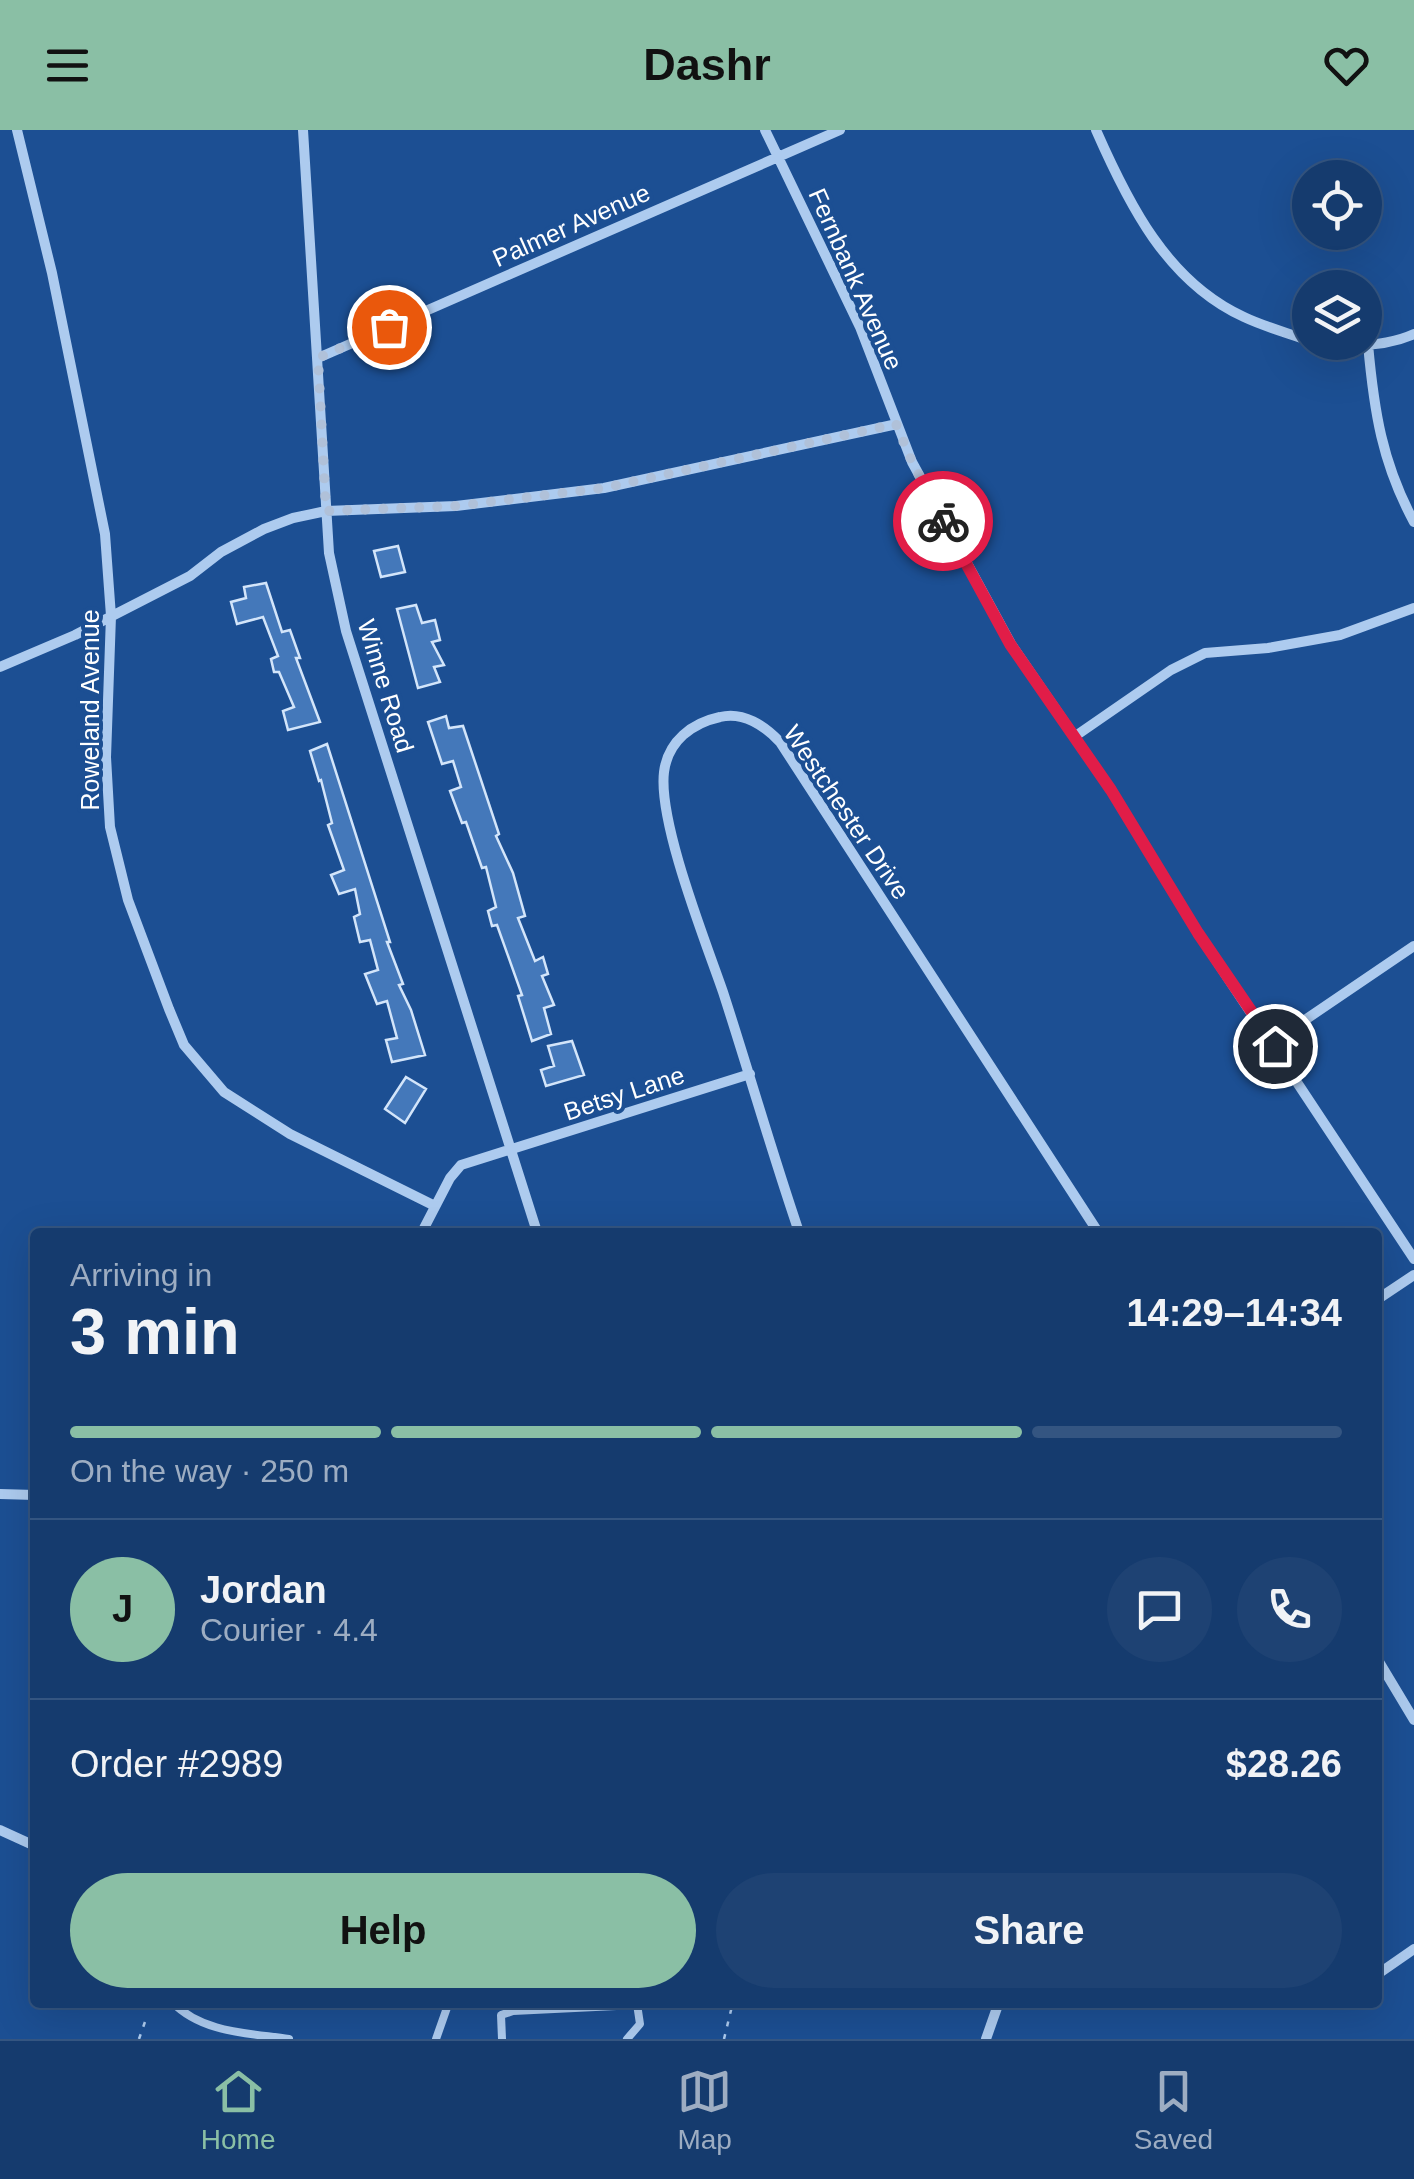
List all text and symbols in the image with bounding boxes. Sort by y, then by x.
icon: menu [40,38,95,93]
icon: heart [1319,38,1374,93]
text: Dashr [643,39,771,90]
map controls [1292,160,1382,360]
button: locate [1292,160,1382,250]
street label: Palmer Avenue [488,178,654,272]
street label: Fernbank Avenue [803,184,909,374]
button: layers [1292,270,1382,360]
pin [347,285,432,370]
icon: bag [362,300,417,355]
courier [893,471,993,571]
icon: bike [916,494,971,549]
street label: Roweland Avenue [76,609,104,811]
street label: Winne Road [352,616,420,756]
street label: Westchester Drive [778,720,916,904]
pin [1233,1004,1318,1089]
icon: home [1248,1019,1303,1074]
street label: Betsy Lane [560,1060,688,1126]
text: Arriving in [70,1257,212,1293]
text: 14:29–14:34 [1126,1292,1342,1334]
text: 3 min [70,1295,240,1368]
text: On the way · 250 m [70,1453,349,1489]
button: chat [1107,1557,1212,1662]
button: phone [1237,1557,1342,1662]
text: Jordan [200,1569,327,1611]
text: J [112,1588,133,1630]
text: Courier · 4.4 [200,1612,378,1648]
text: Order #2989 [70,1743,283,1785]
text: $28.26 [1226,1743,1342,1785]
button: Help [70,1873,696,1988]
button: Share [716,1873,1342,1988]
tab: Home [201,2064,276,2156]
tab: Map [677,2064,732,2156]
tab: Saved [1134,2064,1213,2156]

